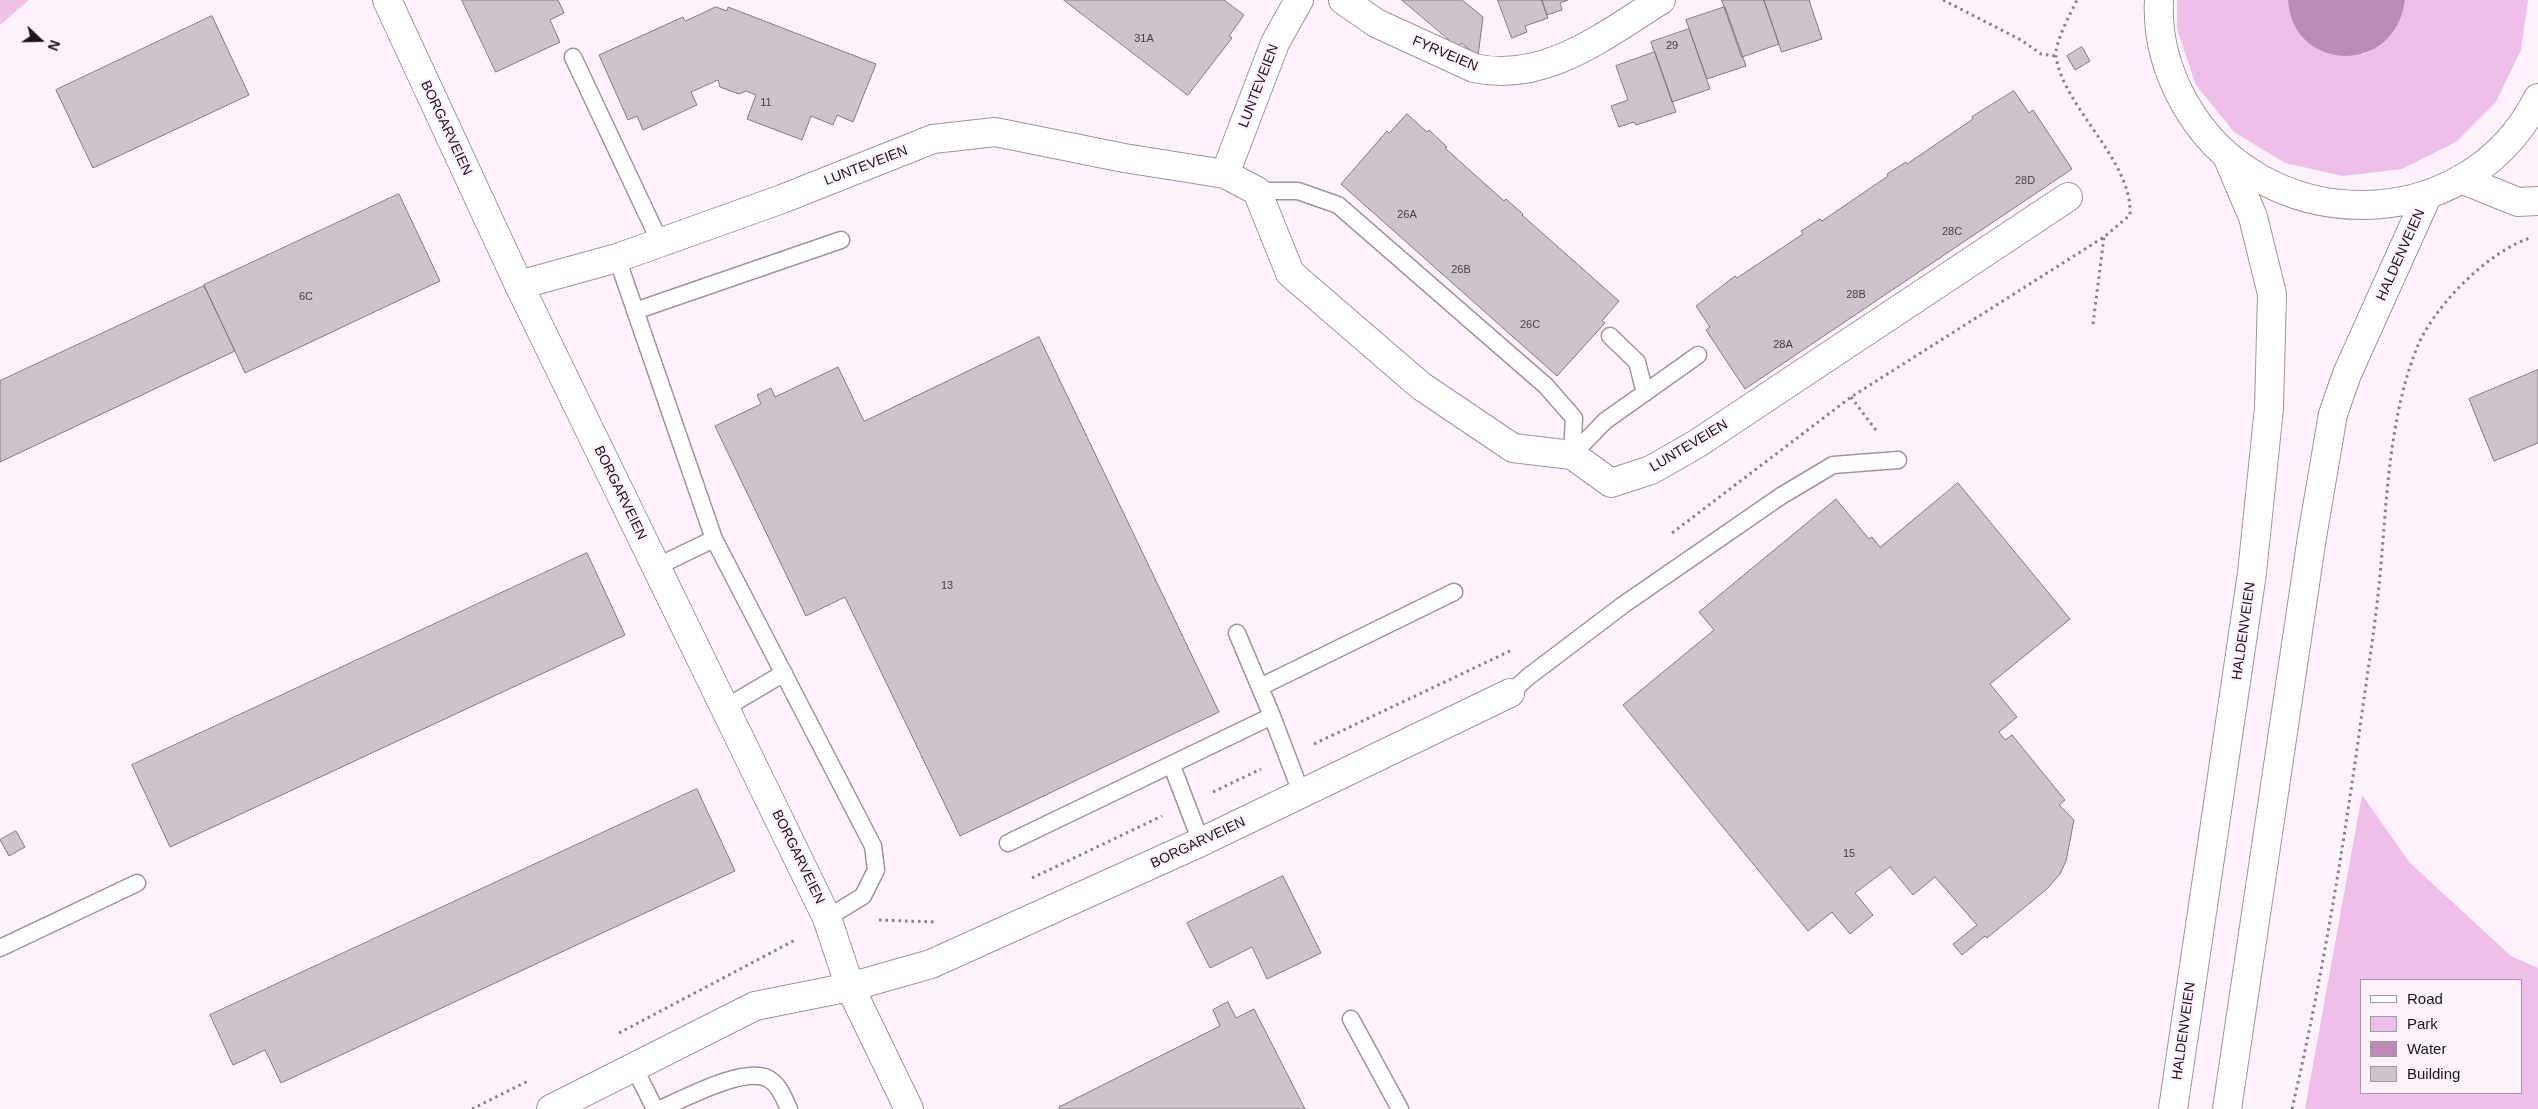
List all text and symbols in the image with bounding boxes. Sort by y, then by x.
north arrow [15,15,65,65]
house number: 31A [1134,32,1154,46]
street label: FYRVEIEN [1410,33,1480,75]
text: N [45,38,63,53]
house number: 29 [1666,39,1678,53]
street label: LUNTEVEIEN [1235,42,1283,130]
street label: BORGARVEIEN [417,78,475,178]
house number: 11 [760,96,772,110]
street label: LUNTEVEIEN [822,142,910,190]
house number: 28D [2015,174,2035,188]
street label: HALDENVEIEN [2373,206,2429,304]
house number: 26A [1397,208,1417,222]
house number: 28C [1942,225,1962,239]
house number: 26B [1451,263,1471,277]
house number: 28B [1846,288,1866,302]
house number: 6C [299,290,313,304]
house number: 26C [1520,318,1540,332]
house number: 28A [1773,338,1793,352]
street label: LUNTEVEIEN [1647,416,1731,476]
street label: BORGARVEIEN [590,443,650,543]
house number: 13 [941,579,953,593]
street label: HALDENVEIEN [2229,581,2259,681]
street label: BORGARVEIEN [768,807,828,907]
street label: BORGARVEIEN [1148,814,1248,872]
house number: 15 [1843,847,1855,861]
legend [2360,979,2523,1094]
street label: HALDENVEIEN [2169,981,2199,1081]
text: Road [2407,990,2443,1007]
text: Park [2407,1015,2438,1032]
text: Water [2407,1040,2446,1057]
text: Building [2407,1065,2460,1082]

